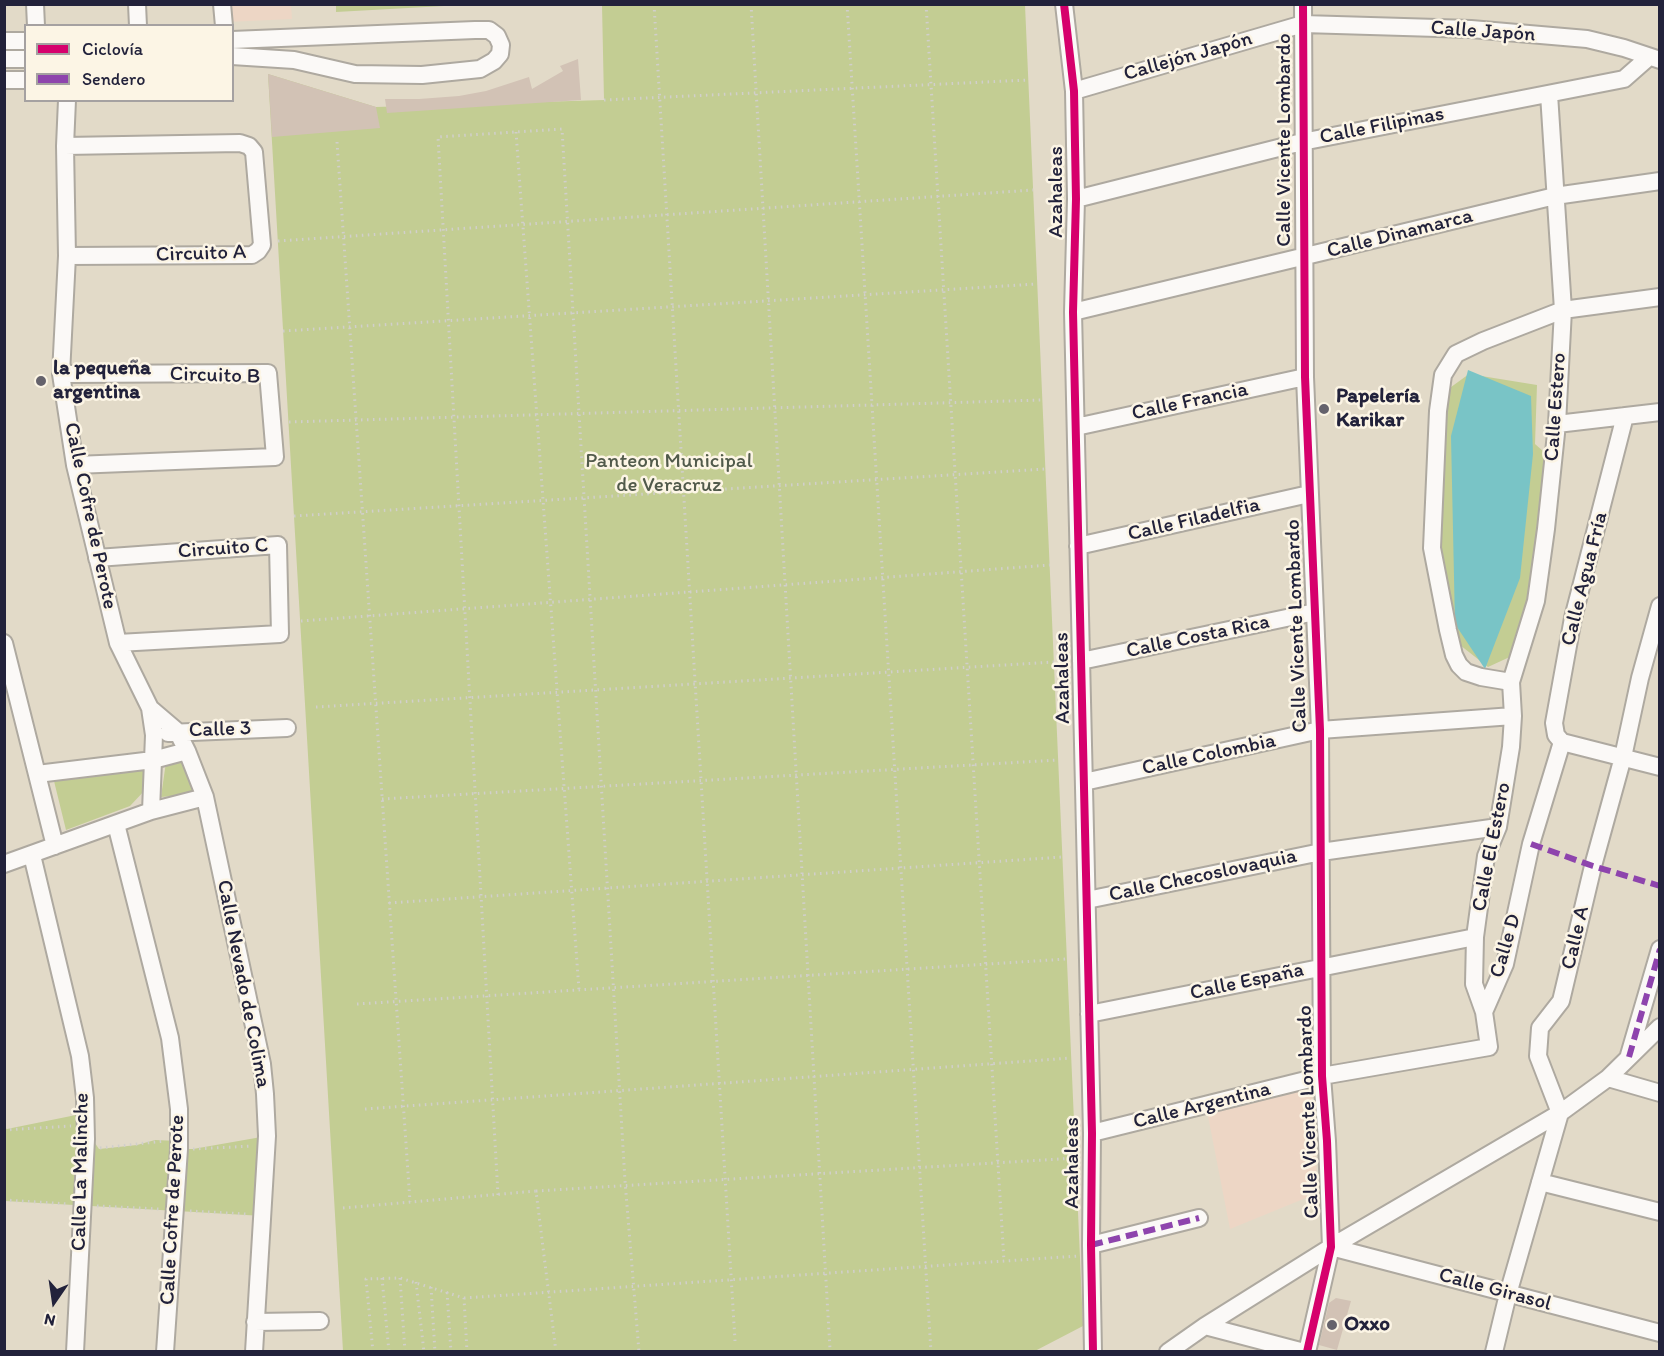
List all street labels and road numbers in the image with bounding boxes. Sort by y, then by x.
street label: Calle Japón [1430,16,1536,48]
street label: Callejón Japón [1121,27,1255,87]
street label: Calle Vicente Lombardo [1272,33,1298,247]
street label: Calle Filipinas [1318,102,1446,150]
street label: Azahaleas [1044,146,1070,238]
street label: Calle Dinamarca [1324,204,1476,264]
street label: Circuito A [155,240,247,268]
street label: Calle Estero [1540,352,1572,462]
street label: Circuito B [169,362,261,390]
street label: Calle Francia [1130,377,1250,427]
street label: Calle Cofre de Perote [58,420,122,612]
street label: Calle Filadelfia [1125,493,1263,547]
street label: Calle Agua Fría [1556,509,1614,649]
street label: Calle Vicente Lombardo [1281,519,1313,733]
street label: Circuito C [177,533,269,565]
street label: Calle Costa Rica [1124,610,1272,664]
street label: Azahaleas [1050,632,1076,724]
street label: Calle 3 [188,716,252,744]
street label: Calle Colombia [1140,729,1278,781]
street label: Calle El Estero [1467,780,1517,914]
street label: Calle Checoslovaquia [1107,844,1299,908]
street label: Calle Nevado de Colima [210,878,276,1090]
street label: Calle A [1556,904,1596,972]
street label: Calle D [1485,911,1527,981]
street label: Calle España [1188,958,1306,1006]
street label: Calle Vicente Lombardo [1293,1005,1325,1219]
street label: Calle Argentina [1131,1077,1273,1135]
street label: Calle La Malinche [67,1093,95,1251]
street label: Calle Cofre de Perote [155,1114,191,1306]
street label: Azahaleas [1060,1117,1086,1209]
street label: Calle Girasol [1436,1263,1554,1317]

